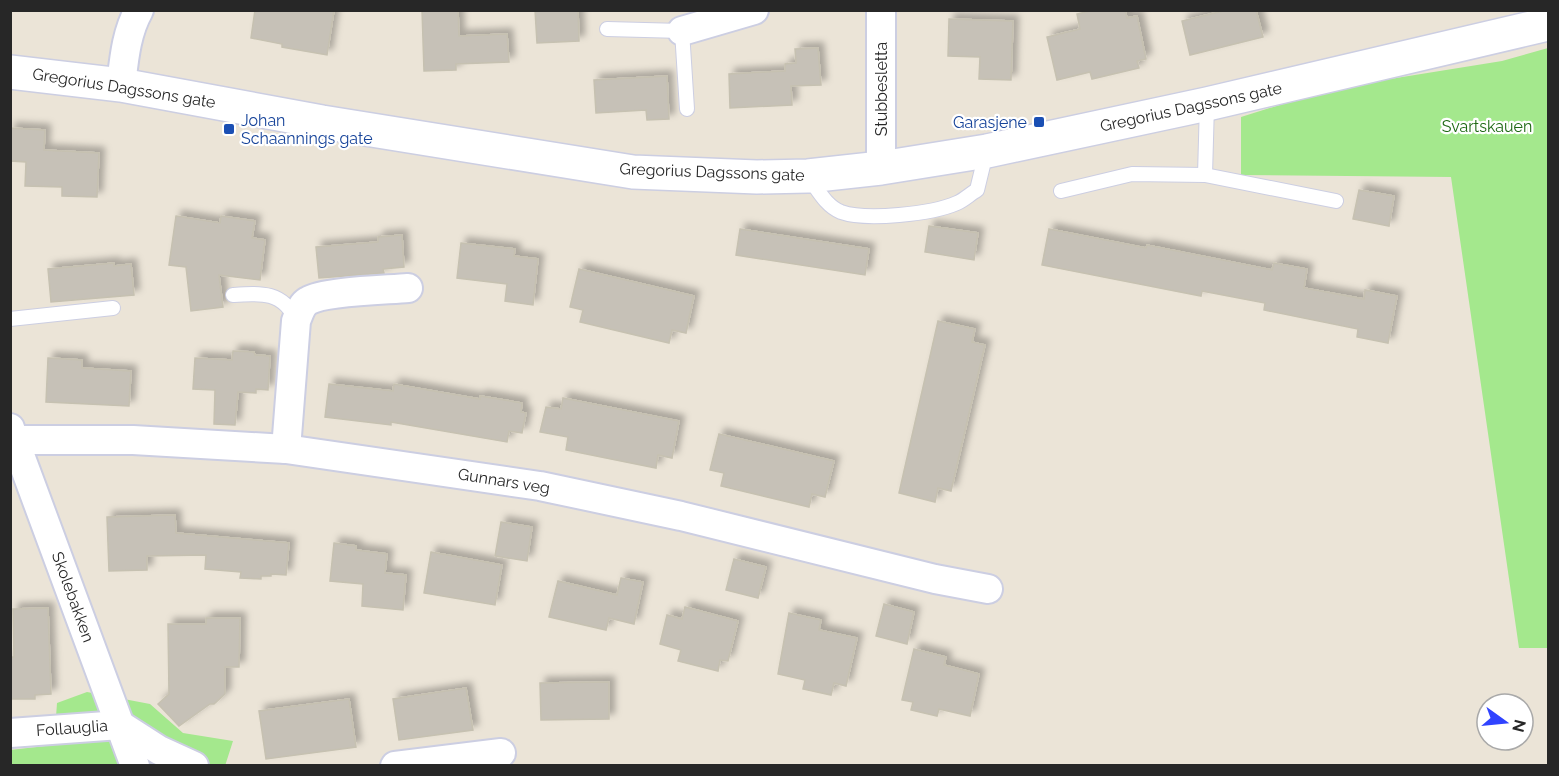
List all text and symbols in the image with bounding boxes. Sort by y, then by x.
street label: Stubbesletta [872,42,891,136]
street label: Gregorius Dagssons gate [31,64,217,112]
street label: Gregorius Dagssons gate [1098,78,1284,136]
place label: Johan Schaannings gate [241,111,373,148]
place label: Garasjene [953,113,1027,132]
marker: Garasjene [1032,115,1046,129]
park label: Svartskauen [1442,117,1532,136]
marker: Johan Schaannings gate [222,122,236,136]
street label: Gregorius Dagssons gate [619,159,805,185]
street label: Gunnars veg [457,464,551,498]
street label: Skolebakken [48,549,98,645]
north arrow [1475,692,1535,752]
street label: Follauglia [36,716,108,740]
text: N [1508,717,1530,734]

